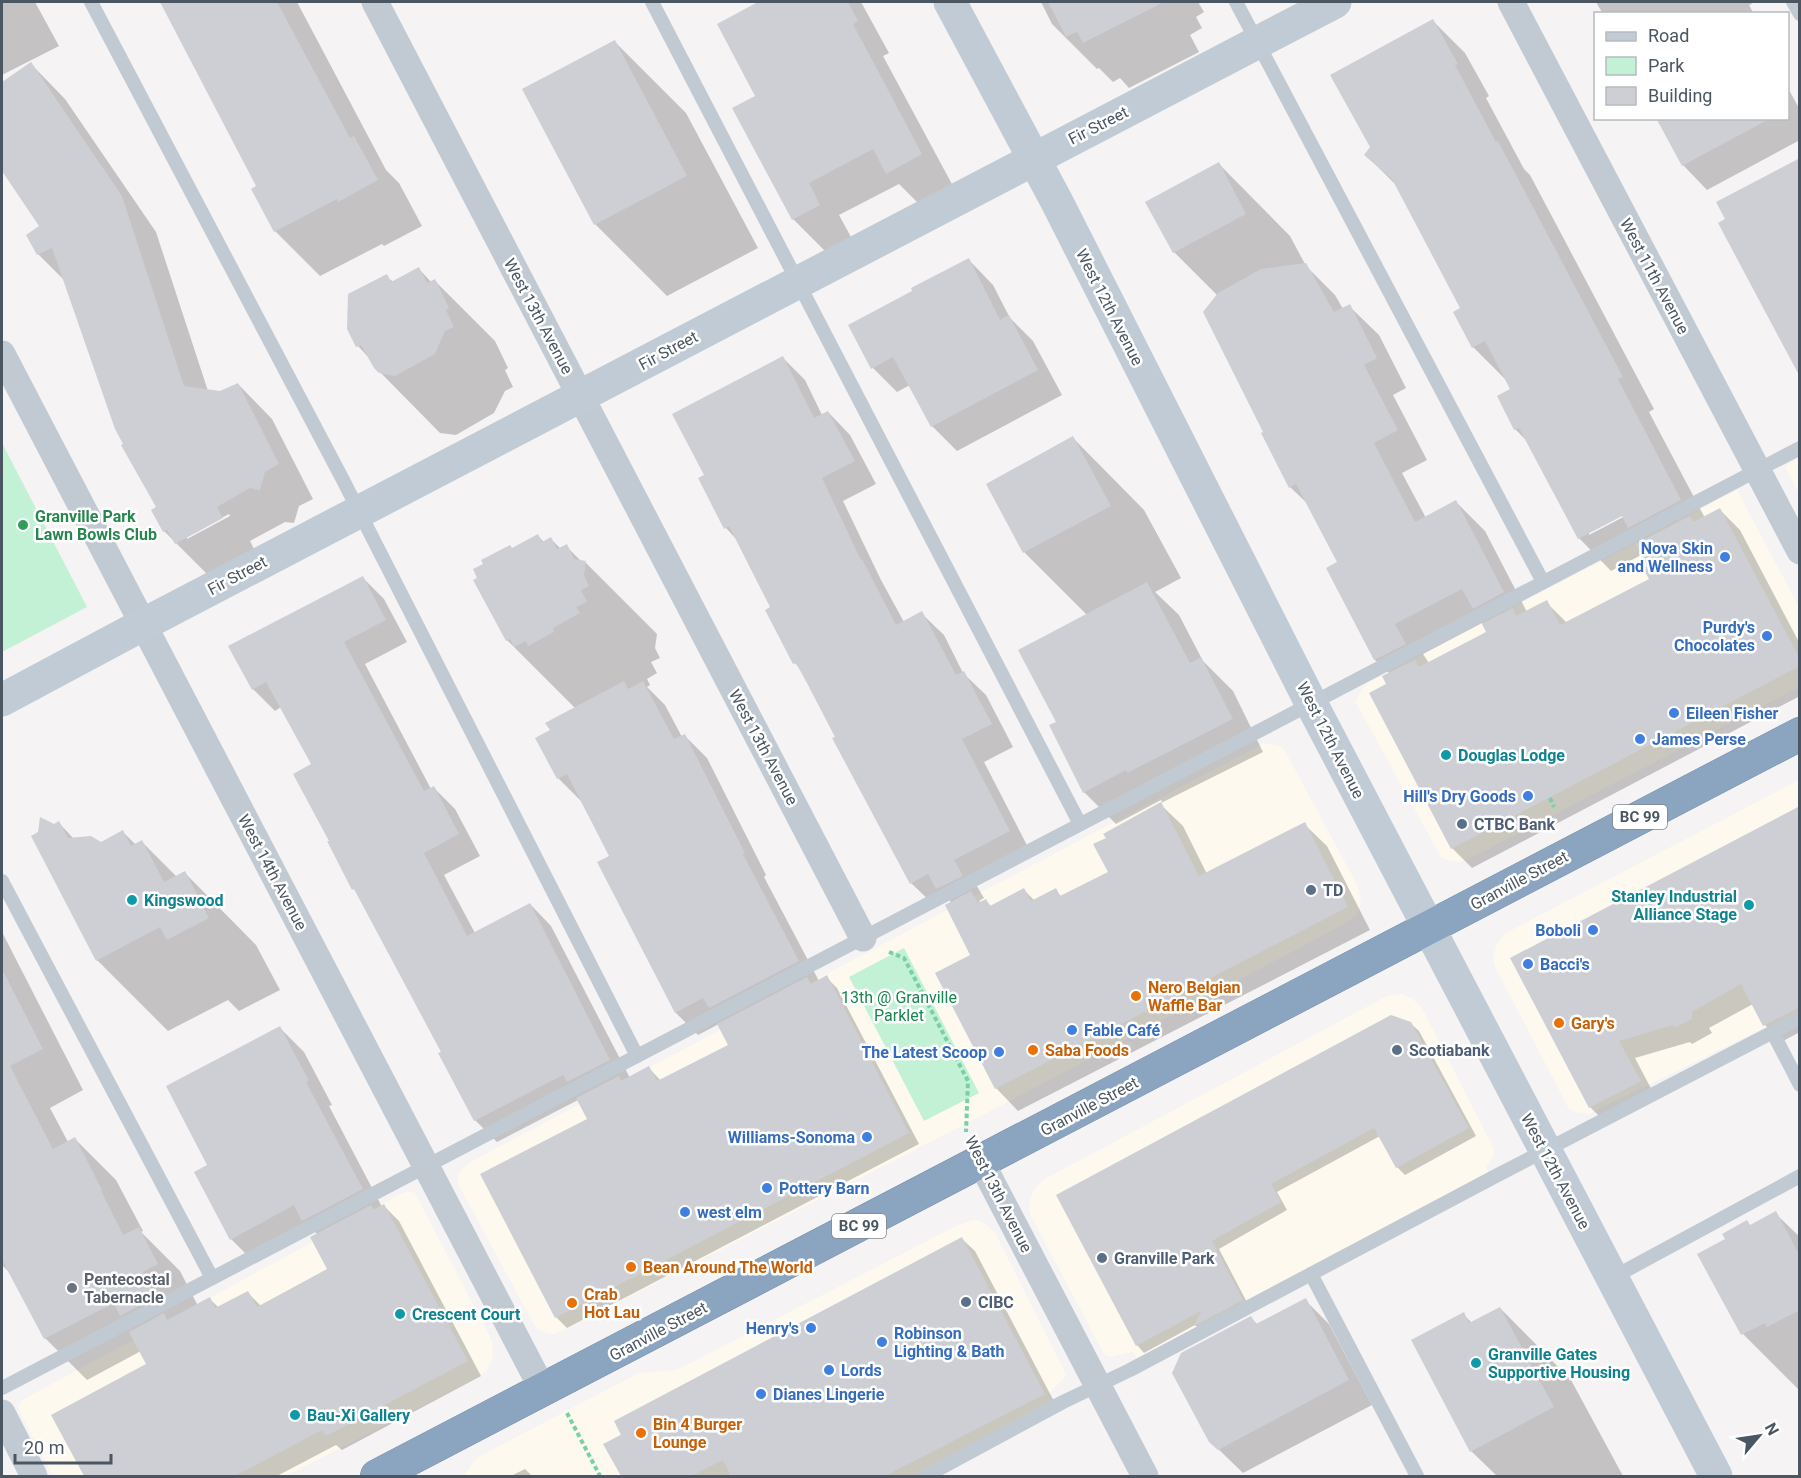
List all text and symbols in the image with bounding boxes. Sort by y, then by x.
legend [1594,12,1789,120]
text: Road [1648,25,1689,46]
text: Park [1648,55,1685,76]
text: Building [1648,85,1712,106]
street label: Fir Street [1065,102,1131,149]
street label: West 11th Avenue [1616,215,1693,337]
street label: West 12th Avenue [1072,246,1147,369]
street label: West 13th Avenue [500,255,577,377]
street label: Fir Street [635,327,701,374]
place label: Granville Park Lawn Bowls Club [35,507,157,544]
marker: Granville Park Lawn Bowls Club [16,518,30,532]
place label: Nova Skin and Wellness [1618,539,1713,576]
marker: Nova Skin and Wellness [1718,550,1732,564]
street label: Fir Street [204,552,270,599]
place label: Purdy's Chocolates [1674,618,1755,655]
marker: Purdy's Chocolates [1760,629,1774,643]
street label: West 12th Avenue [1293,679,1368,802]
street label: West 13th Avenue [725,686,802,808]
place label: Eileen Fisher [1686,704,1779,723]
marker: Eileen Fisher [1667,706,1681,720]
place label: James Perse [1652,730,1746,749]
marker: James Perse [1633,732,1647,746]
place label: Douglas Lodge [1458,746,1565,765]
marker: Douglas Lodge [1439,748,1453,762]
place label: Hill's Dry Goods [1403,787,1516,806]
marker: Hill's Dry Goods [1521,789,1535,803]
road number: BC 99 [1613,805,1667,829]
street label: West 14th Avenue [234,811,311,933]
place label: CTBC Bank [1474,815,1556,834]
marker: CTBC Bank [1455,817,1469,831]
street label: Granville Street [1467,847,1571,914]
place label: TD [1323,881,1343,900]
marker: TD [1304,883,1318,897]
place label: Stanley Industrial Alliance Stage [1611,887,1737,924]
place label: Kingswood [144,891,224,910]
marker: Kingswood [125,893,139,907]
marker: Stanley Industrial Alliance Stage [1742,898,1756,912]
place label: Boboli [1535,921,1581,940]
marker: Boboli [1586,923,1600,937]
place label: Bacci's [1540,955,1590,974]
marker: Bacci's [1521,957,1535,971]
place label: Nero Belgian Waffle Bar [1148,978,1241,1015]
park label: 13th @ Granville Parklet [841,988,957,1025]
marker: Nero Belgian Waffle Bar [1129,989,1143,1003]
place label: Gary's [1571,1014,1615,1033]
marker: Gary's [1552,1016,1566,1030]
place label: Fable Café [1084,1021,1161,1040]
marker: Fable Café [1065,1023,1079,1037]
place label: Saba Foods [1045,1041,1129,1060]
place label: Scotiabank [1409,1041,1490,1060]
place label: The Latest Scoop [861,1043,987,1062]
marker: Saba Foods [1026,1043,1040,1057]
marker: Scotiabank [1390,1043,1404,1057]
marker: The Latest Scoop [992,1045,1006,1059]
street label: Granville Street [1037,1073,1141,1140]
street label: West 12th Avenue [1517,1110,1594,1232]
place label: Williams-Sonoma [728,1128,855,1147]
marker: Williams-Sonoma [860,1130,874,1144]
street label: West 13th Avenue [961,1133,1036,1256]
place label: Pottery Barn [779,1179,869,1198]
marker: Pottery Barn [760,1181,774,1195]
place label: west elm [697,1203,762,1222]
marker: west elm [678,1205,692,1219]
road number: BC 99 [832,1214,886,1238]
place label: Granville Park [1114,1249,1215,1268]
marker: Granville Park [1095,1251,1109,1265]
place label: Bean Around The World [643,1258,813,1277]
marker: Bean Around The World [624,1260,638,1274]
place label: Pentecostal Tabernacle [84,1270,170,1307]
marker: Pentecostal Tabernacle [65,1281,79,1295]
place label: Crab Hot Lau [584,1285,640,1322]
place label: CIBC [978,1293,1014,1312]
marker: CIBC [959,1295,973,1309]
marker: Crab Hot Lau [565,1296,579,1310]
street label: Granville Street [606,1298,710,1365]
place label: Crescent Court [412,1305,521,1324]
marker: Crescent Court [393,1307,407,1321]
place label: Henry's [746,1319,799,1338]
marker: Henry's [804,1321,818,1335]
place label: Robinson Lighting & Bath [894,1324,1004,1361]
marker: Robinson Lighting & Bath [875,1335,889,1349]
place label: Granville Gates Supportive Housing [1488,1345,1630,1382]
marker: Granville Gates Supportive Housing [1469,1356,1483,1370]
place label: Lords [841,1361,882,1380]
marker: Lords [822,1363,836,1377]
place label: Dianes Lingerie [773,1385,885,1404]
marker: Dianes Lingerie [754,1387,768,1401]
place label: Bau-Xi Gallery [307,1406,411,1425]
north arrow [1729,1406,1789,1466]
marker: Bau-Xi Gallery [288,1408,302,1422]
place label: Bin 4 Burger Lounge [653,1415,742,1452]
text: N [1761,1419,1783,1439]
marker: Bin 4 Burger Lounge [634,1426,648,1440]
scale bar [15,1427,111,1465]
text: 20 m [24,1437,64,1458]

